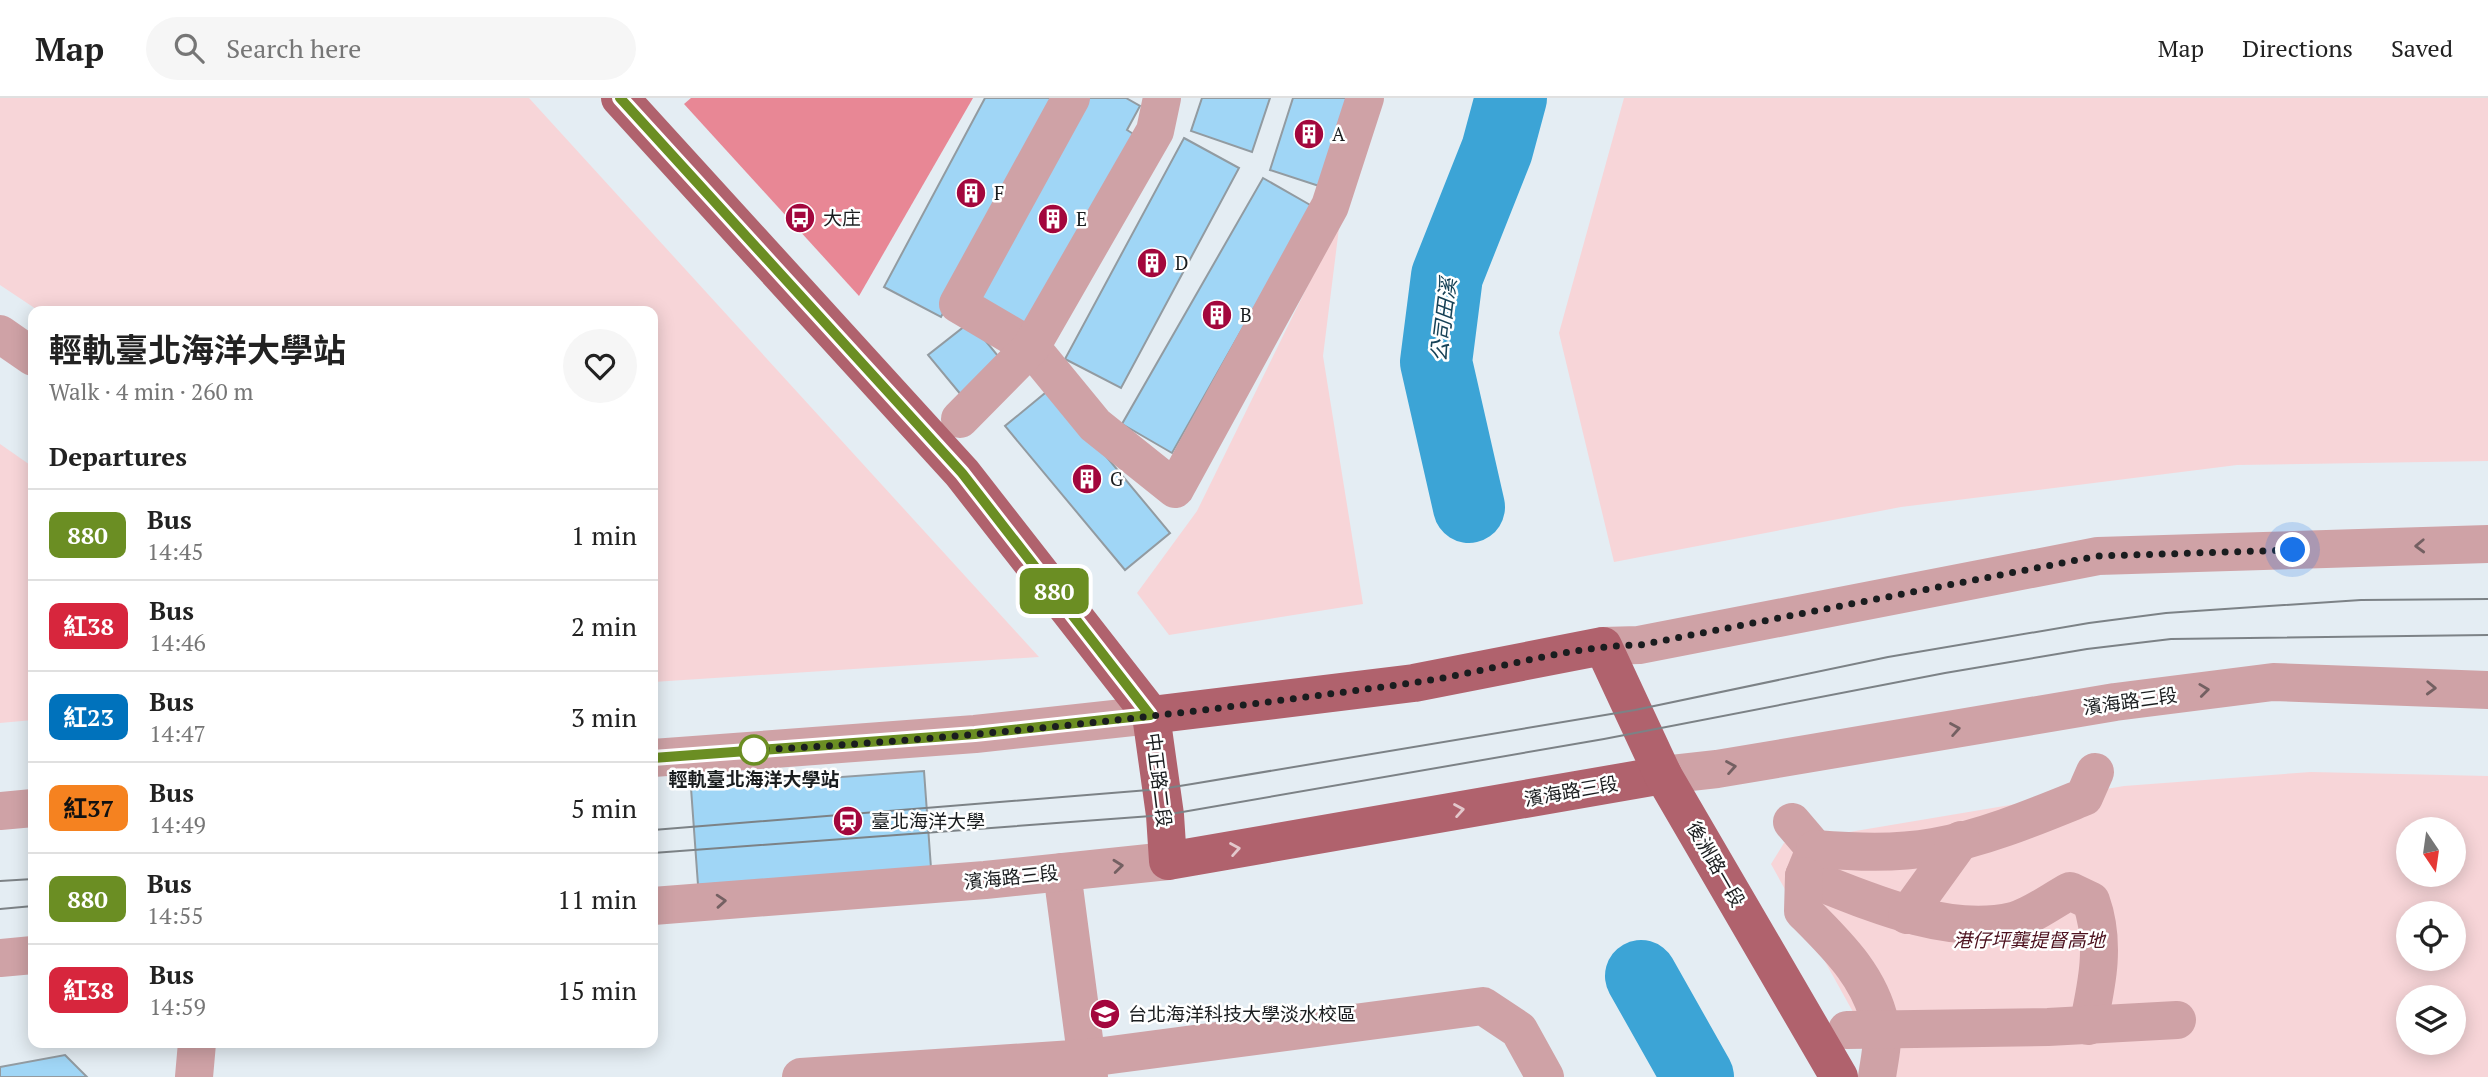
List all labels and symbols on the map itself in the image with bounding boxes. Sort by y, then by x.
building icon: A [1292,117,1326,151]
place label: A [1332,121,1345,146]
building icon: F [954,176,988,210]
place label: F [994,180,1004,205]
bus stop icon: 大庄 [783,201,817,235]
building icon: E [1036,202,1070,236]
place label: 大庄 [823,205,861,230]
place label: E [1076,206,1087,231]
building icon: D [1135,246,1169,280]
place label: D [1175,250,1188,275]
water label: 公司田溪 [1424,274,1462,363]
building icon: B [1200,298,1234,332]
place label: B [1240,302,1252,327]
building icon: G [1070,462,1104,496]
place label: G [1110,466,1123,491]
your location [2275,532,2310,567]
one-way arrow [2414,539,2425,554]
line badge: 880 [1014,568,1094,614]
one-way arrow [2426,680,2437,696]
street label: 濱海路三段 [2081,682,2179,719]
one-way arrow [2199,683,2210,698]
one-way arrow [1949,722,1961,737]
street label: 中正路二段 [1141,731,1178,829]
marker: 輕軌臺北海洋大學站 [739,735,769,765]
one-way arrow [1725,760,1737,775]
place label: 輕軌臺北海洋大學站 [668,766,840,791]
street label: 濱海路三段 [1522,770,1620,811]
one-way arrow [1453,803,1465,818]
station icon: 臺北海洋大學 [831,804,865,838]
place label: 臺北海洋大學 [871,808,985,833]
street label: 後洲路一段 [1682,816,1751,911]
north arrow [2396,817,2466,887]
one-way arrow [1229,842,1241,857]
street label: 濱海路三段 [962,859,1060,894]
one-way arrow [1113,859,1124,874]
one-way arrow [716,893,727,908]
park label: 港仔坪龔提督高地 [1953,927,2107,952]
school or university icon: 台北海洋科技大學淡水校區 [1088,997,1122,1031]
place label: 台北海洋科技大學淡水校區 [1128,1001,1356,1026]

